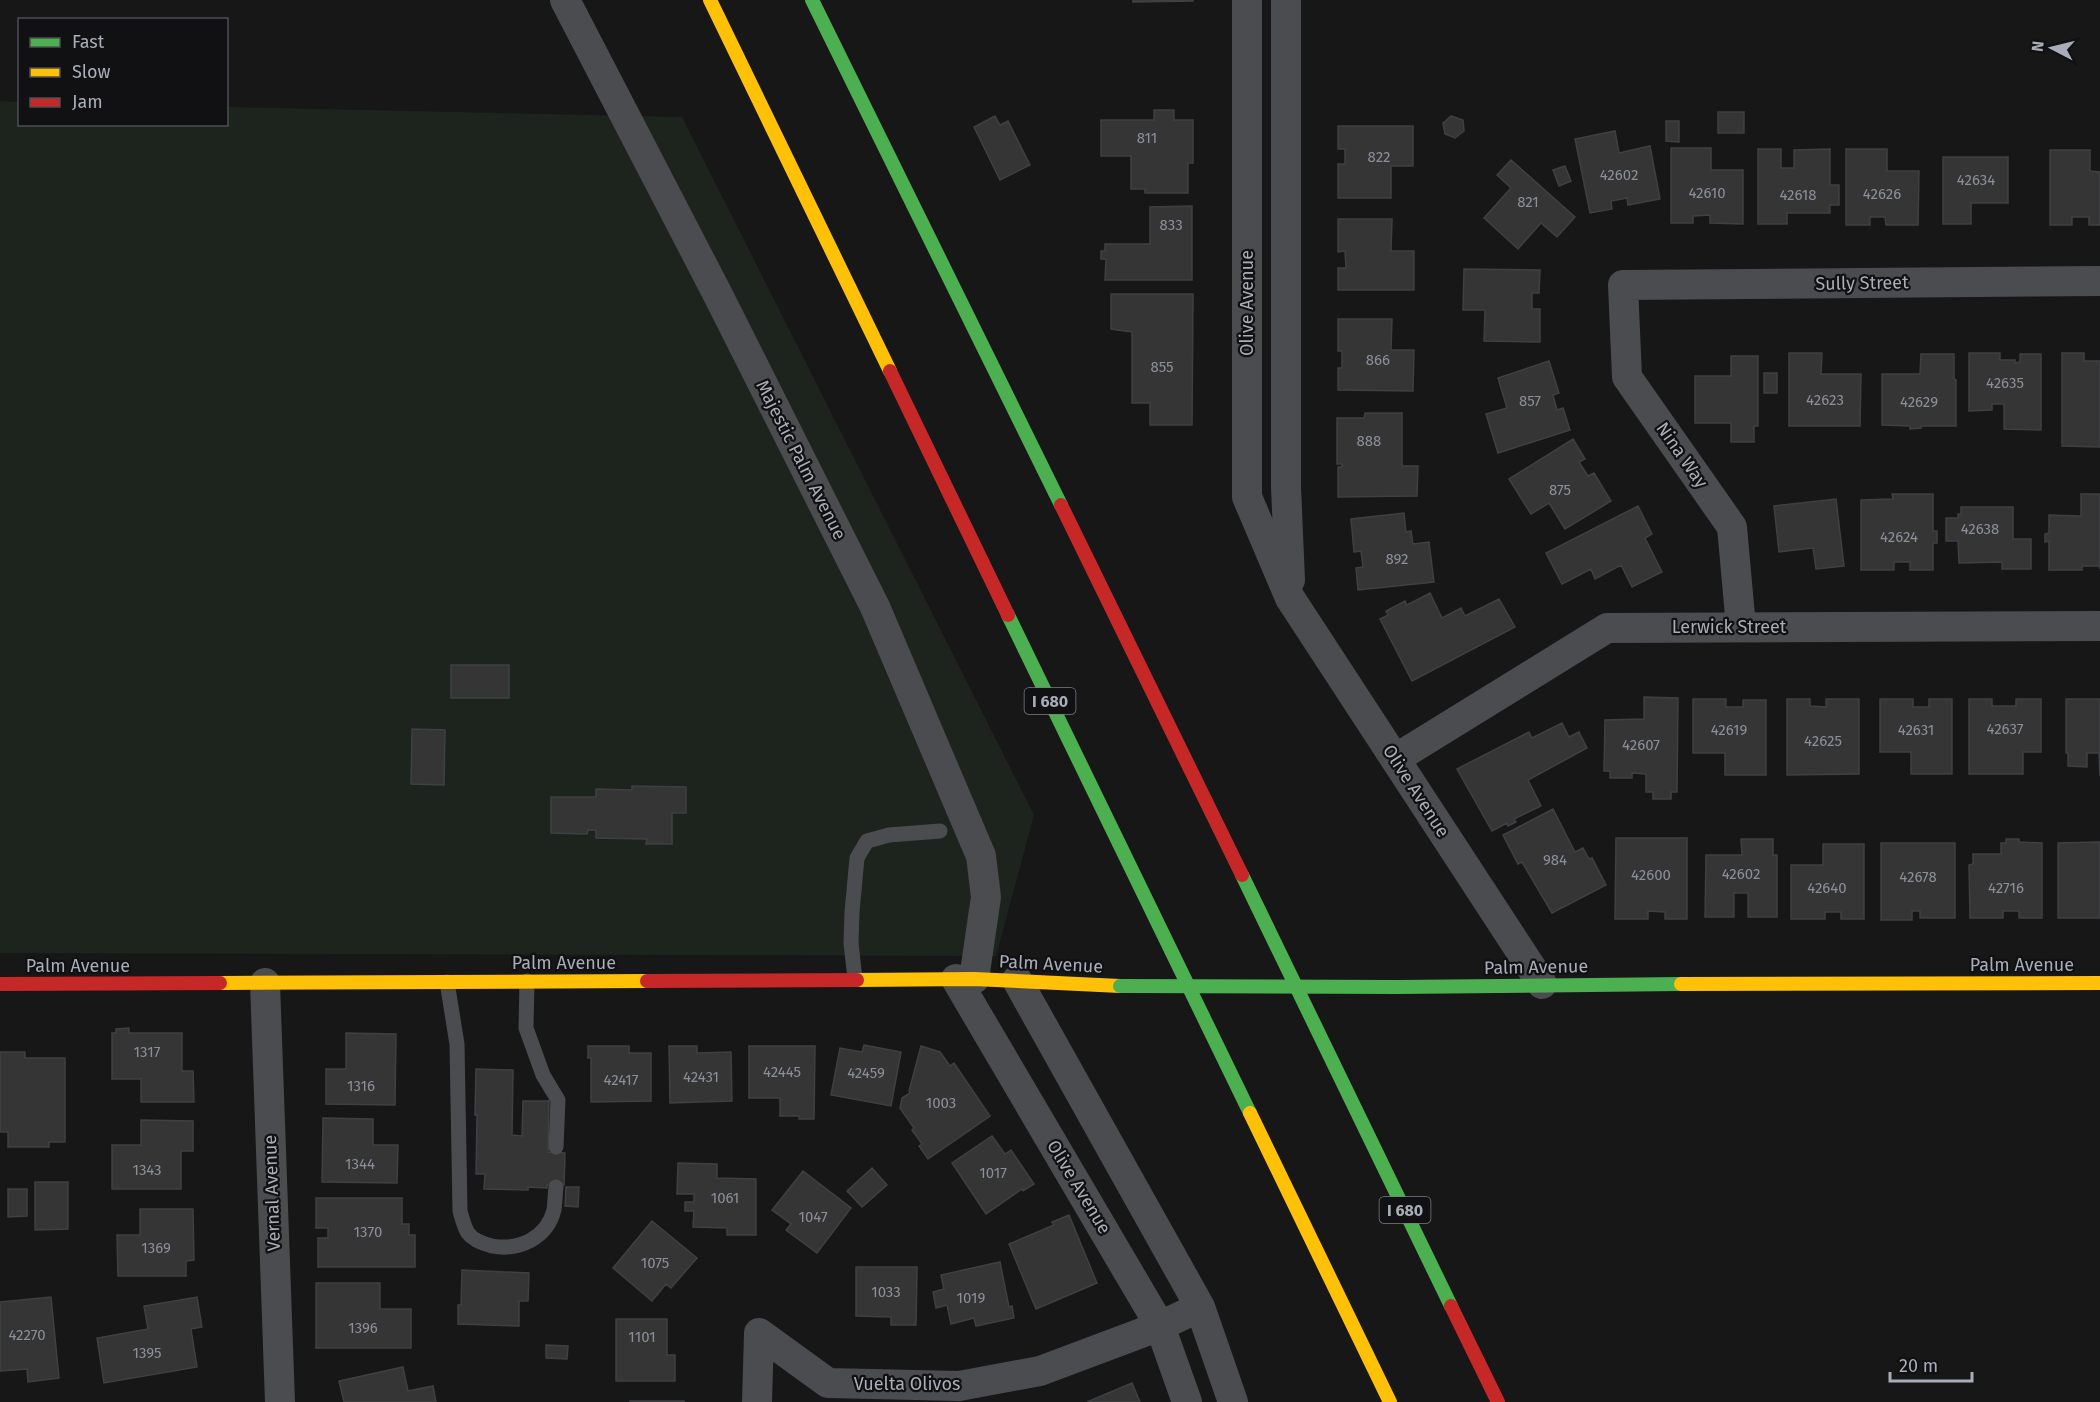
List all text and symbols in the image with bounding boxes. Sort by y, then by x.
legend [18,18,228,126]
north arrow [2022,18,2082,78]
text: Fast [72,31,105,53]
text: N [2028,40,2048,53]
text: Slow [72,61,111,83]
text: Jam [72,91,103,113]
house number: 811 [1137,129,1157,147]
house number: 822 [1368,148,1390,166]
house number: 42602 [1600,166,1638,184]
house number: 42634 [1957,171,1995,189]
house number: 42610 [1688,184,1726,202]
house number: 42626 [1863,185,1901,203]
house number: 42618 [1779,186,1817,204]
house number: 821 [1517,193,1539,211]
house number: 833 [1159,216,1183,234]
street label: Olive Avenue [1236,250,1258,356]
street label: Sully Street [1815,271,1909,295]
house number: 866 [1366,351,1390,369]
house number: 855 [1150,358,1174,376]
house number: 42635 [1986,374,2024,392]
street label: Majestic Palm Avenue [751,377,851,543]
house number: 42623 [1806,391,1844,409]
house number: 857 [1519,392,1541,410]
house number: 42629 [1900,393,1938,411]
street label: Nina Way [1651,418,1713,492]
house number: 888 [1357,432,1381,450]
house number: 875 [1549,481,1571,499]
house number: 42638 [1961,520,1999,538]
house number: 42624 [1880,528,1918,546]
house number: 892 [1386,550,1408,568]
street label: Lerwick Street [1672,616,1787,638]
road number: I 680 [1024,688,1076,714]
house number: 42637 [1986,720,2024,738]
house number: 42619 [1711,721,1747,739]
house number: 42631 [1898,721,1934,739]
house number: 42625 [1804,732,1842,750]
house number: 42607 [1622,736,1660,754]
street label: Olive Avenue [1378,741,1454,841]
house number: 984 [1543,851,1567,869]
house number: 42602 [1722,865,1760,883]
house number: 42600 [1631,866,1671,884]
house number: 42678 [1899,868,1937,886]
house number: 42640 [1807,879,1847,897]
house number: 42716 [1988,879,2024,897]
street label: Palm Avenue [998,950,1104,978]
street label: Palm Avenue [512,952,616,974]
street label: Palm Avenue [1970,954,2074,976]
street label: Palm Avenue [26,955,130,977]
street label: Palm Avenue [1484,955,1588,979]
house number: 1317 [134,1043,161,1061]
house number: 42445 [763,1063,801,1081]
house number: 42459 [847,1064,885,1082]
house number: 42431 [683,1068,719,1086]
house number: 42417 [604,1071,639,1089]
house number: 1316 [347,1077,375,1095]
house number: 1003 [926,1094,956,1112]
street label: Vernal Avenue [259,1135,285,1251]
street label: Olive Avenue [1042,1136,1116,1238]
house number: 1344 [345,1155,375,1173]
house number: 1343 [132,1161,162,1179]
house number: 1017 [979,1164,1007,1182]
house number: 1061 [711,1189,739,1207]
road number: I 680 [1380,1197,1430,1223]
house number: 1047 [798,1208,828,1226]
house number: 1370 [354,1223,382,1241]
house number: 1369 [141,1239,171,1257]
house number: 1075 [641,1254,669,1272]
house number: 1033 [871,1283,901,1301]
house number: 1019 [957,1289,986,1307]
house number: 1396 [348,1319,378,1337]
house number: 42270 [8,1326,46,1344]
house number: 1101 [628,1328,656,1346]
house number: 1395 [132,1344,162,1362]
scale bar [1890,1345,1972,1383]
text: 20 m [1899,1355,1938,1377]
street label: Vuelta Olivos [854,1373,960,1395]

